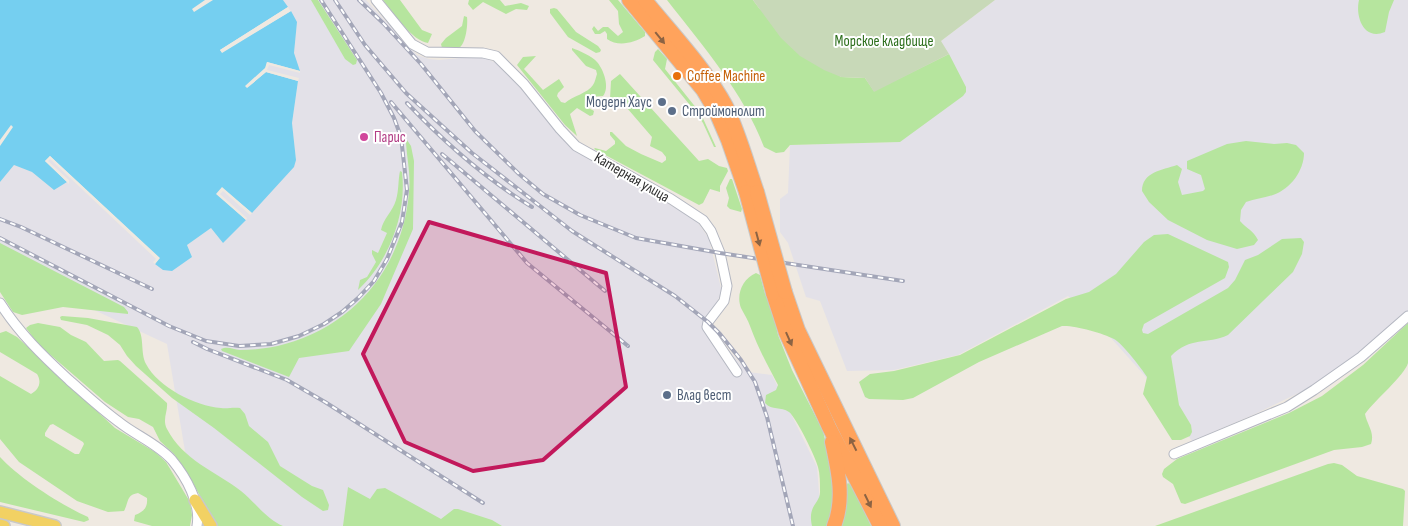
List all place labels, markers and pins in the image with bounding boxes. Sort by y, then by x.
place label: Coffee Machine [687,67,765,86]
marker: Coffee Machine [671,70,683,82]
place label: Модерн Хаус [586,93,652,112]
marker: Модерн Хаус [656,96,668,108]
place label: Строймонолит [682,102,765,121]
marker: Строймонолит [666,105,678,117]
place label: Парис [374,128,406,147]
marker: Парис [358,131,370,143]
place label: Влад вест [677,386,731,405]
marker: Влад вест [661,389,673,401]

